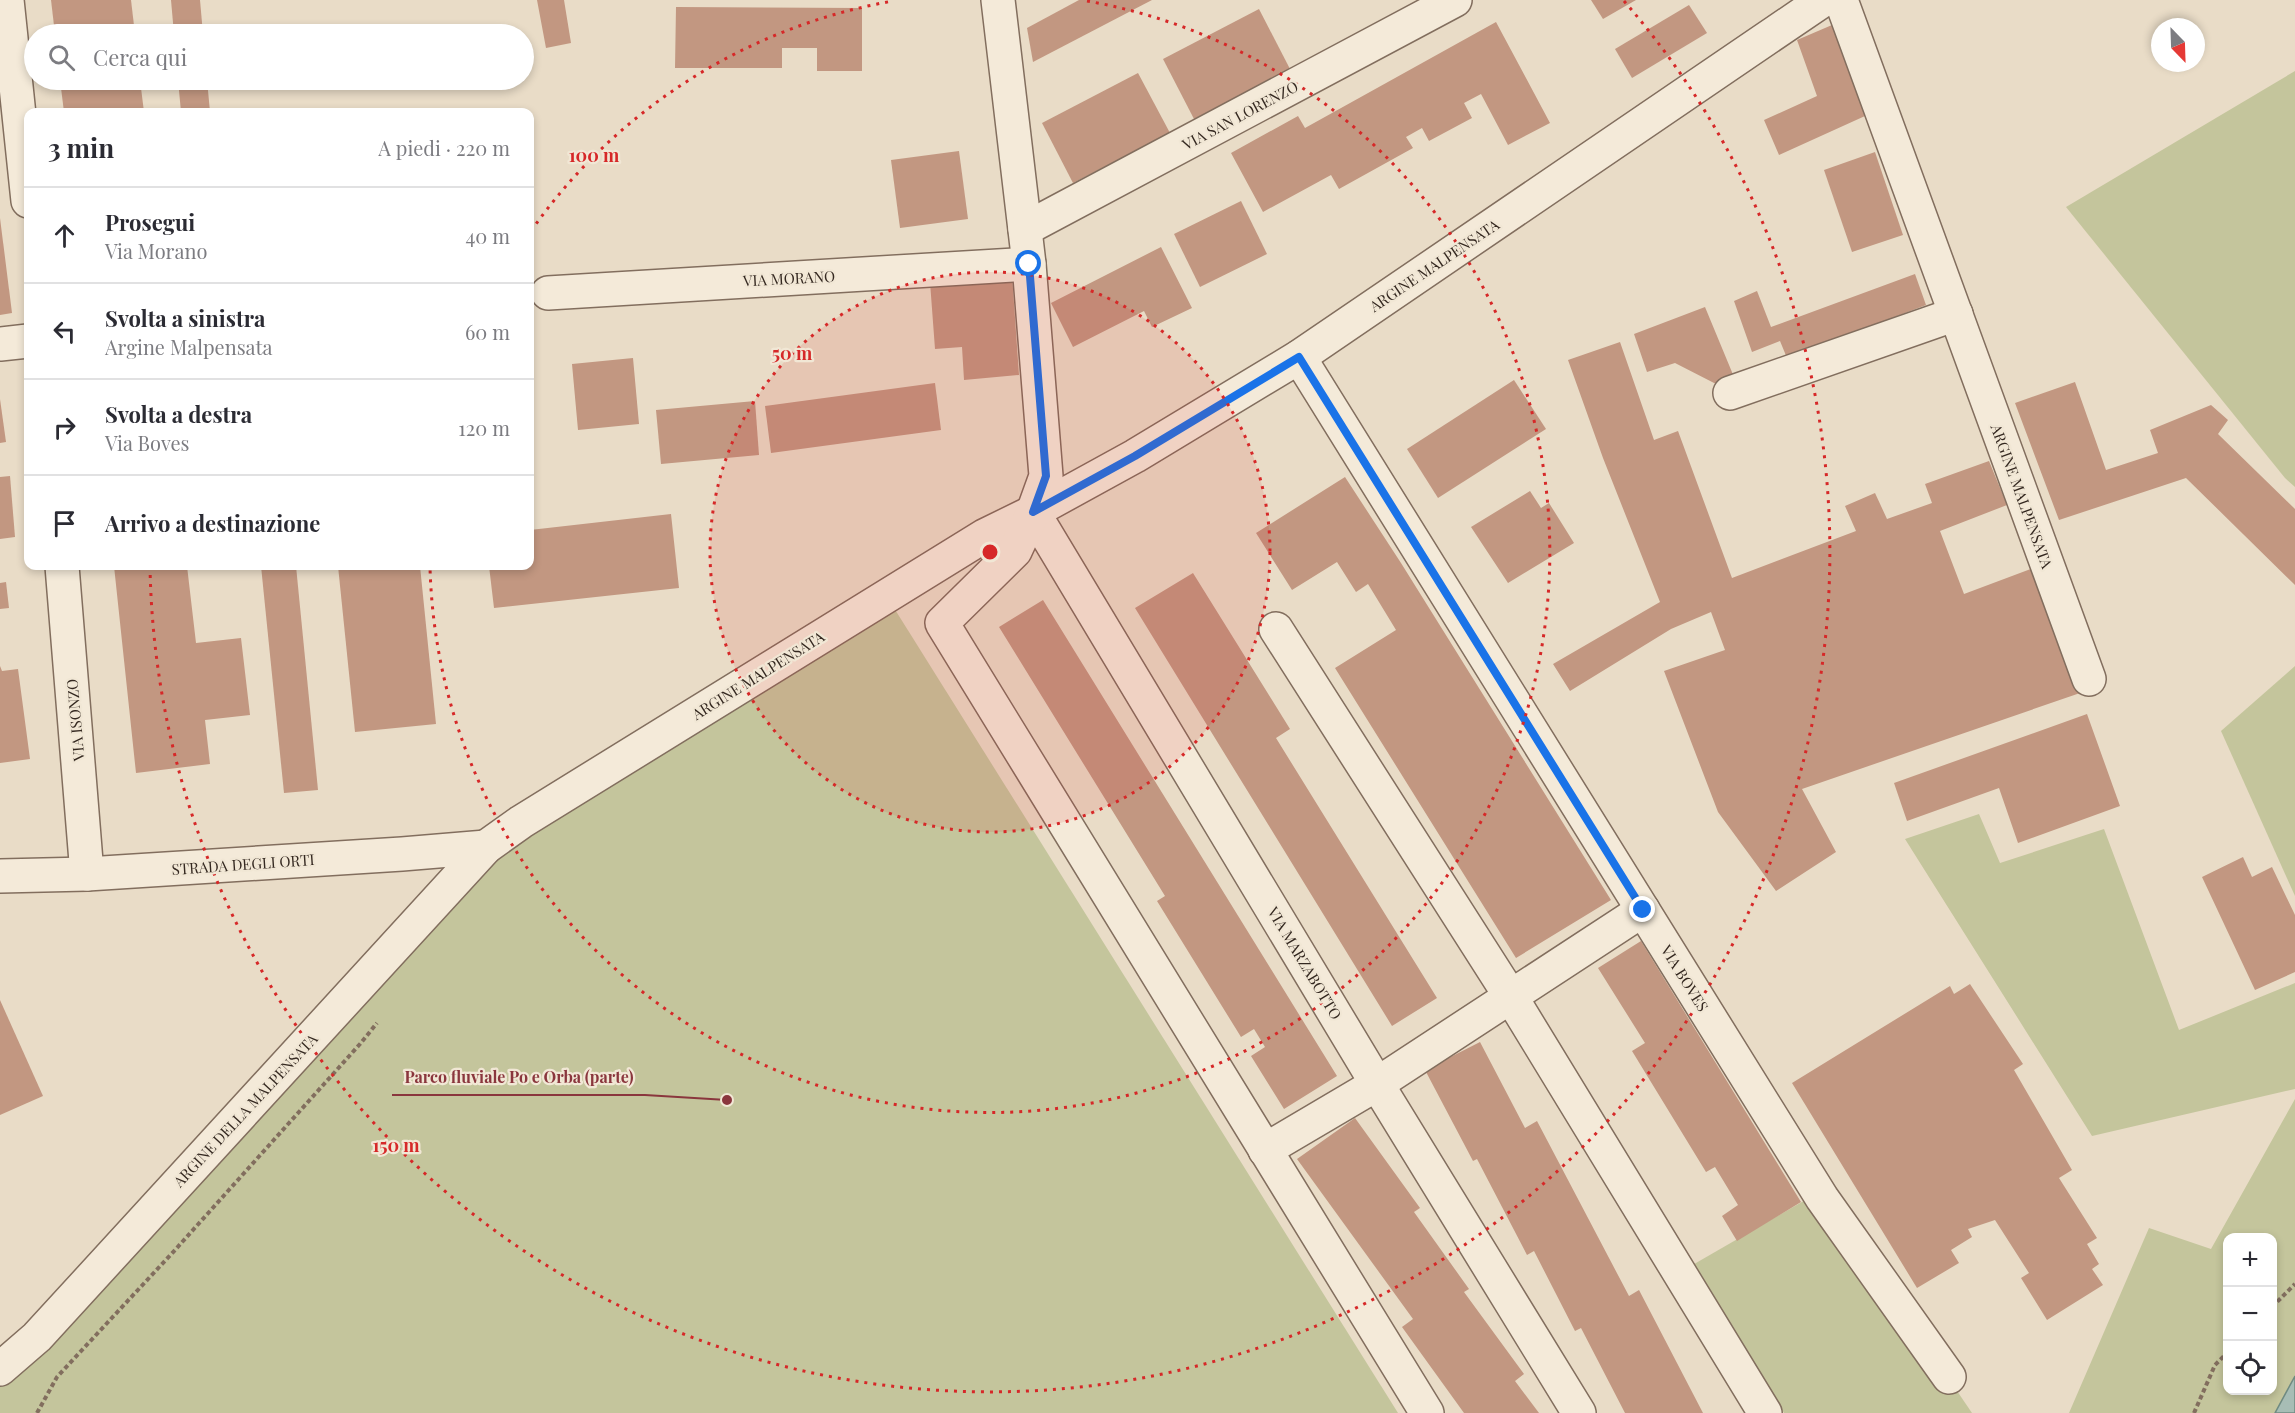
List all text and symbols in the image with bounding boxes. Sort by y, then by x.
north arrow [2151,18,2205,72]
search box [24,24,534,90]
icon: search [45,41,78,74]
text: Cerca qui [93,42,187,72]
street label: VIA SAN LORENZO [1178,76,1301,154]
text: 3 min [48,130,114,165]
text: A piedi · 220 m [378,134,510,161]
text: 100 m [569,143,620,167]
text: Prosegui [105,207,195,237]
street label: ARGINE MALPENSATA [1364,214,1503,316]
icon: ahead [48,219,81,252]
text: 40 m [465,222,510,249]
text: Via Morano [105,237,207,264]
route start [1015,250,1041,276]
street label: VIA MORANO [741,266,836,290]
text: Svolta a sinistra [105,303,265,333]
icon: left [48,315,81,348]
text: 60 m [465,318,510,345]
text: Argine Malpensata [105,333,273,360]
text: 50 m [772,341,813,365]
text: Svolta a destra [105,399,252,429]
icon: right [48,411,81,444]
text: 120 m [458,414,510,441]
street label: ARGINE MALPENSATA [1986,420,2058,571]
text: Via Boves [105,429,190,456]
icon: arrive [48,507,81,540]
text: Arrivo a destinazione [105,508,320,538]
centre of rings [980,542,1000,562]
street label: ARGINE MALPENSATA [687,626,828,724]
street label: VIA ISONZO [61,678,89,763]
street label: STRADA DEGLI ORTI [171,849,315,879]
route end [1629,896,1655,922]
street label: VIA MARZABOTTO [1263,902,1347,1023]
street label: VIA BOVES [1656,940,1713,1015]
street label: ARGINE DELLA MALPENSATA [168,1029,322,1192]
callout: Parco fluviale Po e Orba (parte) [392,1061,645,1095]
text: Parco fluviale Po e Orba (parte) [404,1066,634,1087]
text: 150 m [372,1133,420,1157]
map controls [2223,1233,2277,1395]
button: + [2223,1233,2277,1287]
button: − [2223,1287,2277,1341]
button: locate [2223,1341,2277,1395]

